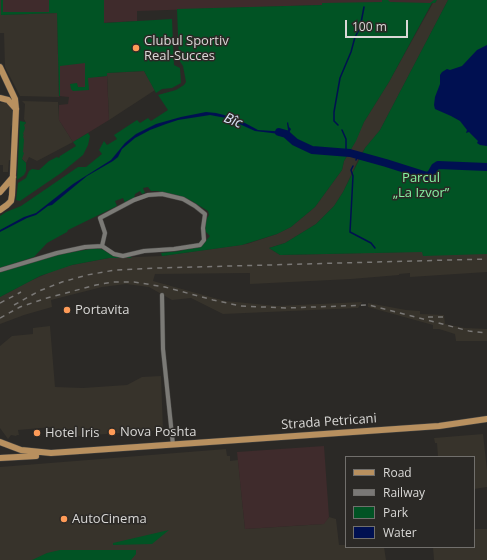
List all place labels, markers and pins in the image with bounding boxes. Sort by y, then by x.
place label: Clubul Sportiv Real-Succes [144,33,229,64]
marker: Clubul Sportiv Real-Succes [131,43,141,53]
place label: Portavita [75,302,129,318]
marker: Portavita [62,305,72,315]
place label: Nova Poshta [120,424,196,440]
place label: Hotel Iris [45,425,99,441]
marker: Nova Poshta [107,427,117,437]
marker: Hotel Iris [32,428,42,438]
place label: AutoCinema [72,511,147,527]
marker: AutoCinema [59,514,69,524]

